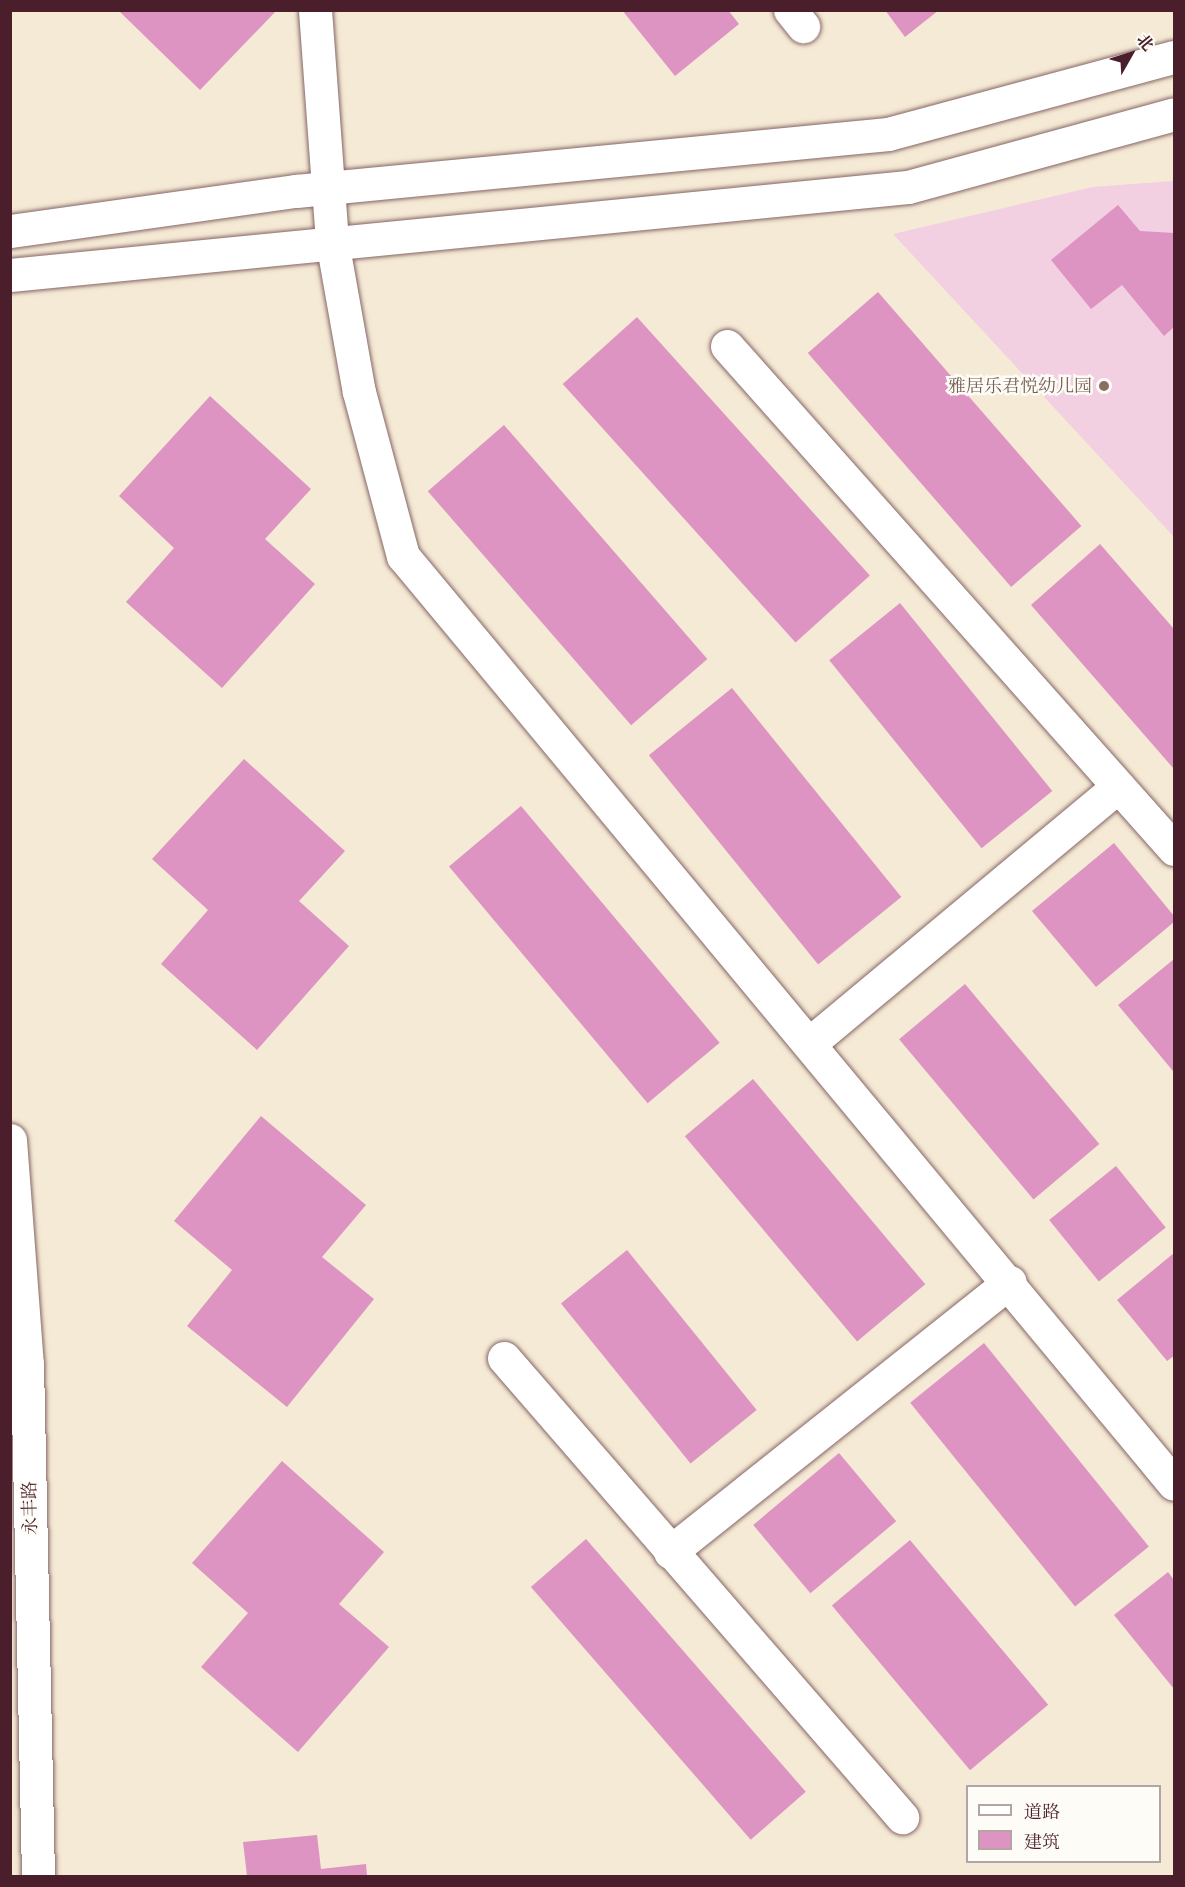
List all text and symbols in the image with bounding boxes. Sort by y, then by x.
north arrow [1101,24,1161,84]
text: 北 [1131,30,1159,56]
place label: 雅居乐君悦幼儿园 [948,375,1092,397]
marker: 雅居乐君悦幼儿园 [1097,379,1111,393]
street label: 永丰路 [19,1481,41,1535]
legend [966,1785,1161,1863]
text: 道路 [1024,1800,1060,1824]
text: 建筑 [1024,1830,1060,1854]

